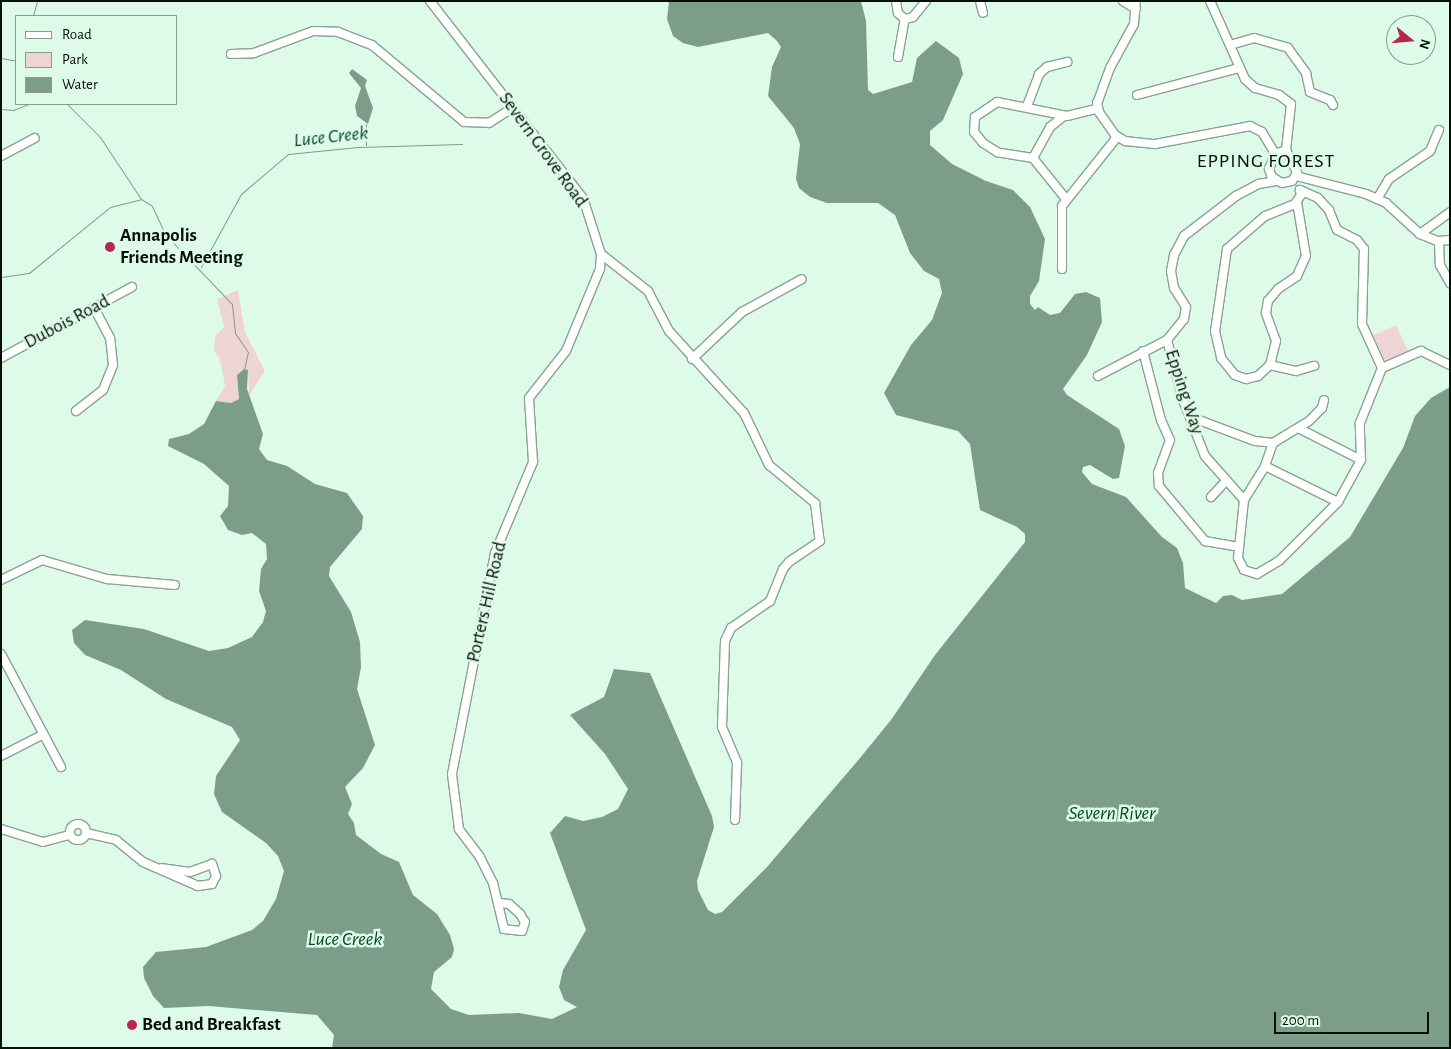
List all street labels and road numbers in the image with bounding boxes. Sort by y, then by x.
street label: Severn Grove Road [494,88,592,212]
street label: Dubois Road [20,290,114,354]
street label: Epping Way [1160,347,1208,437]
street label: Porters Hill Road [462,539,512,665]

